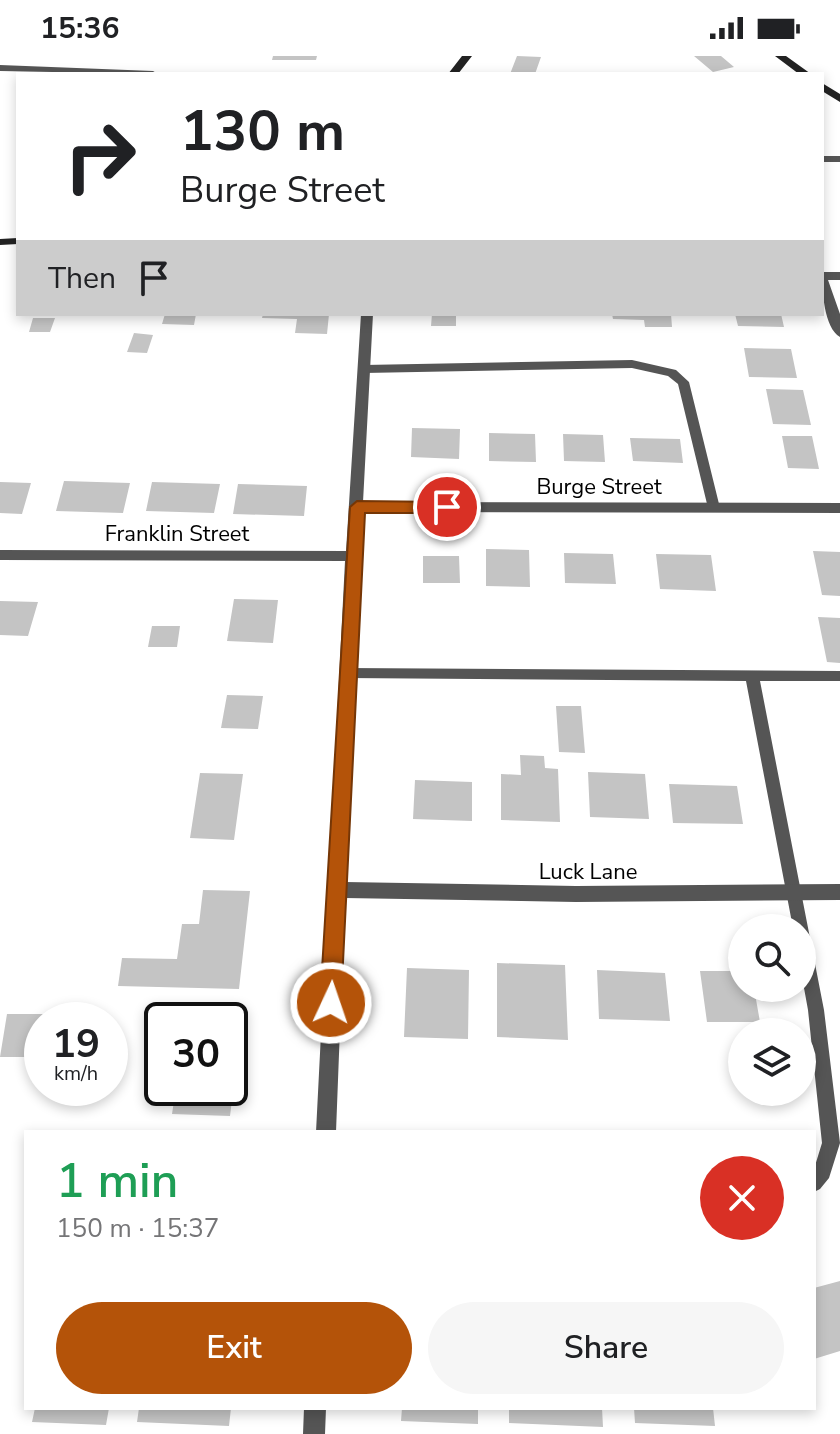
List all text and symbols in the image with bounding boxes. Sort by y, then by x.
text: 15:36 [40,8,119,49]
text: 130 m [180,93,345,170]
icon: right [48,104,152,208]
text: Burge Street [180,166,385,215]
icon: arrive [132,256,176,300]
text: Then [48,258,116,299]
street label: Burge Street [536,472,662,502]
pin [413,473,481,541]
icon: arrive [425,485,469,529]
street label: Franklin Street [105,519,250,549]
street label: Luck Lane [539,857,637,887]
map controls [728,914,816,1106]
button: search [728,914,816,1002]
position arrow [289,961,373,1045]
speed limit sign: 30 [144,1002,248,1106]
text: 19 [52,1017,100,1071]
button: layers [728,1018,816,1106]
text: km/h [54,1060,98,1087]
text: 1 min [56,1148,178,1214]
button: close [700,1156,784,1240]
text: 150 m · 15:37 [56,1211,219,1246]
button: Exit [56,1302,412,1394]
button: Share [428,1302,784,1394]

